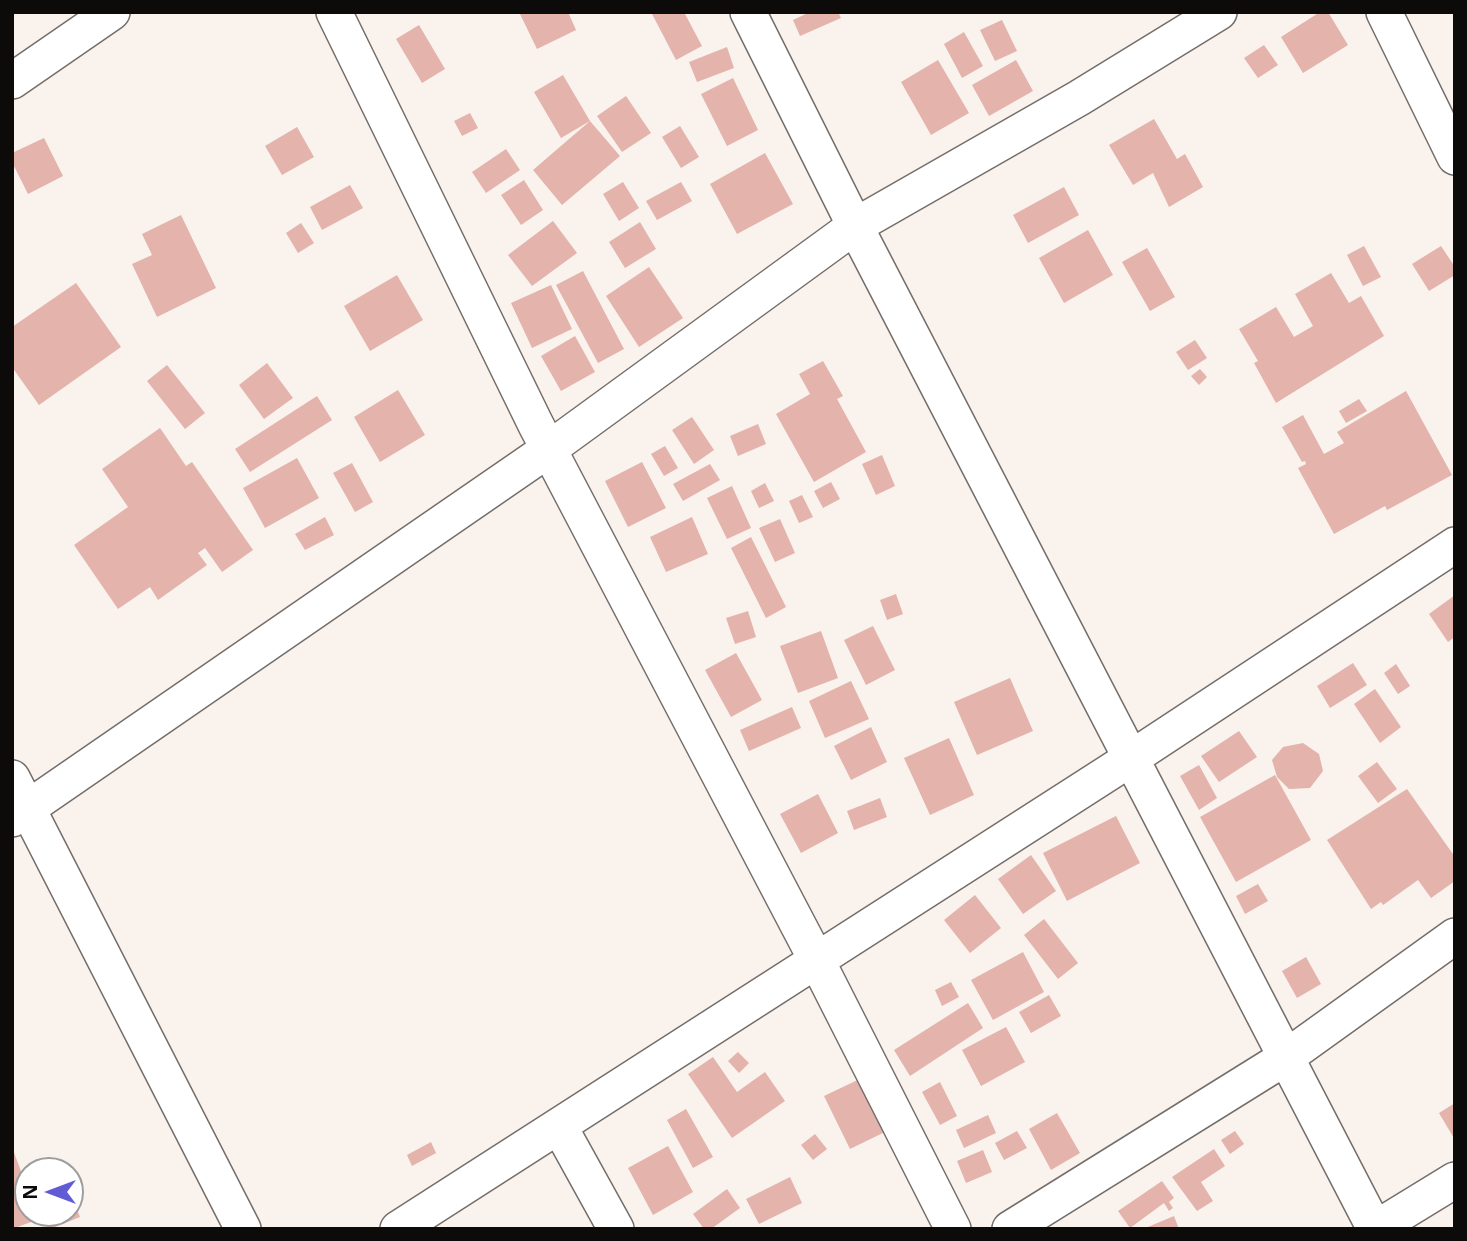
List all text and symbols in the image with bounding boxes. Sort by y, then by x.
north arrow [14,1157,84,1227]
text: N [17,1184,43,1200]

